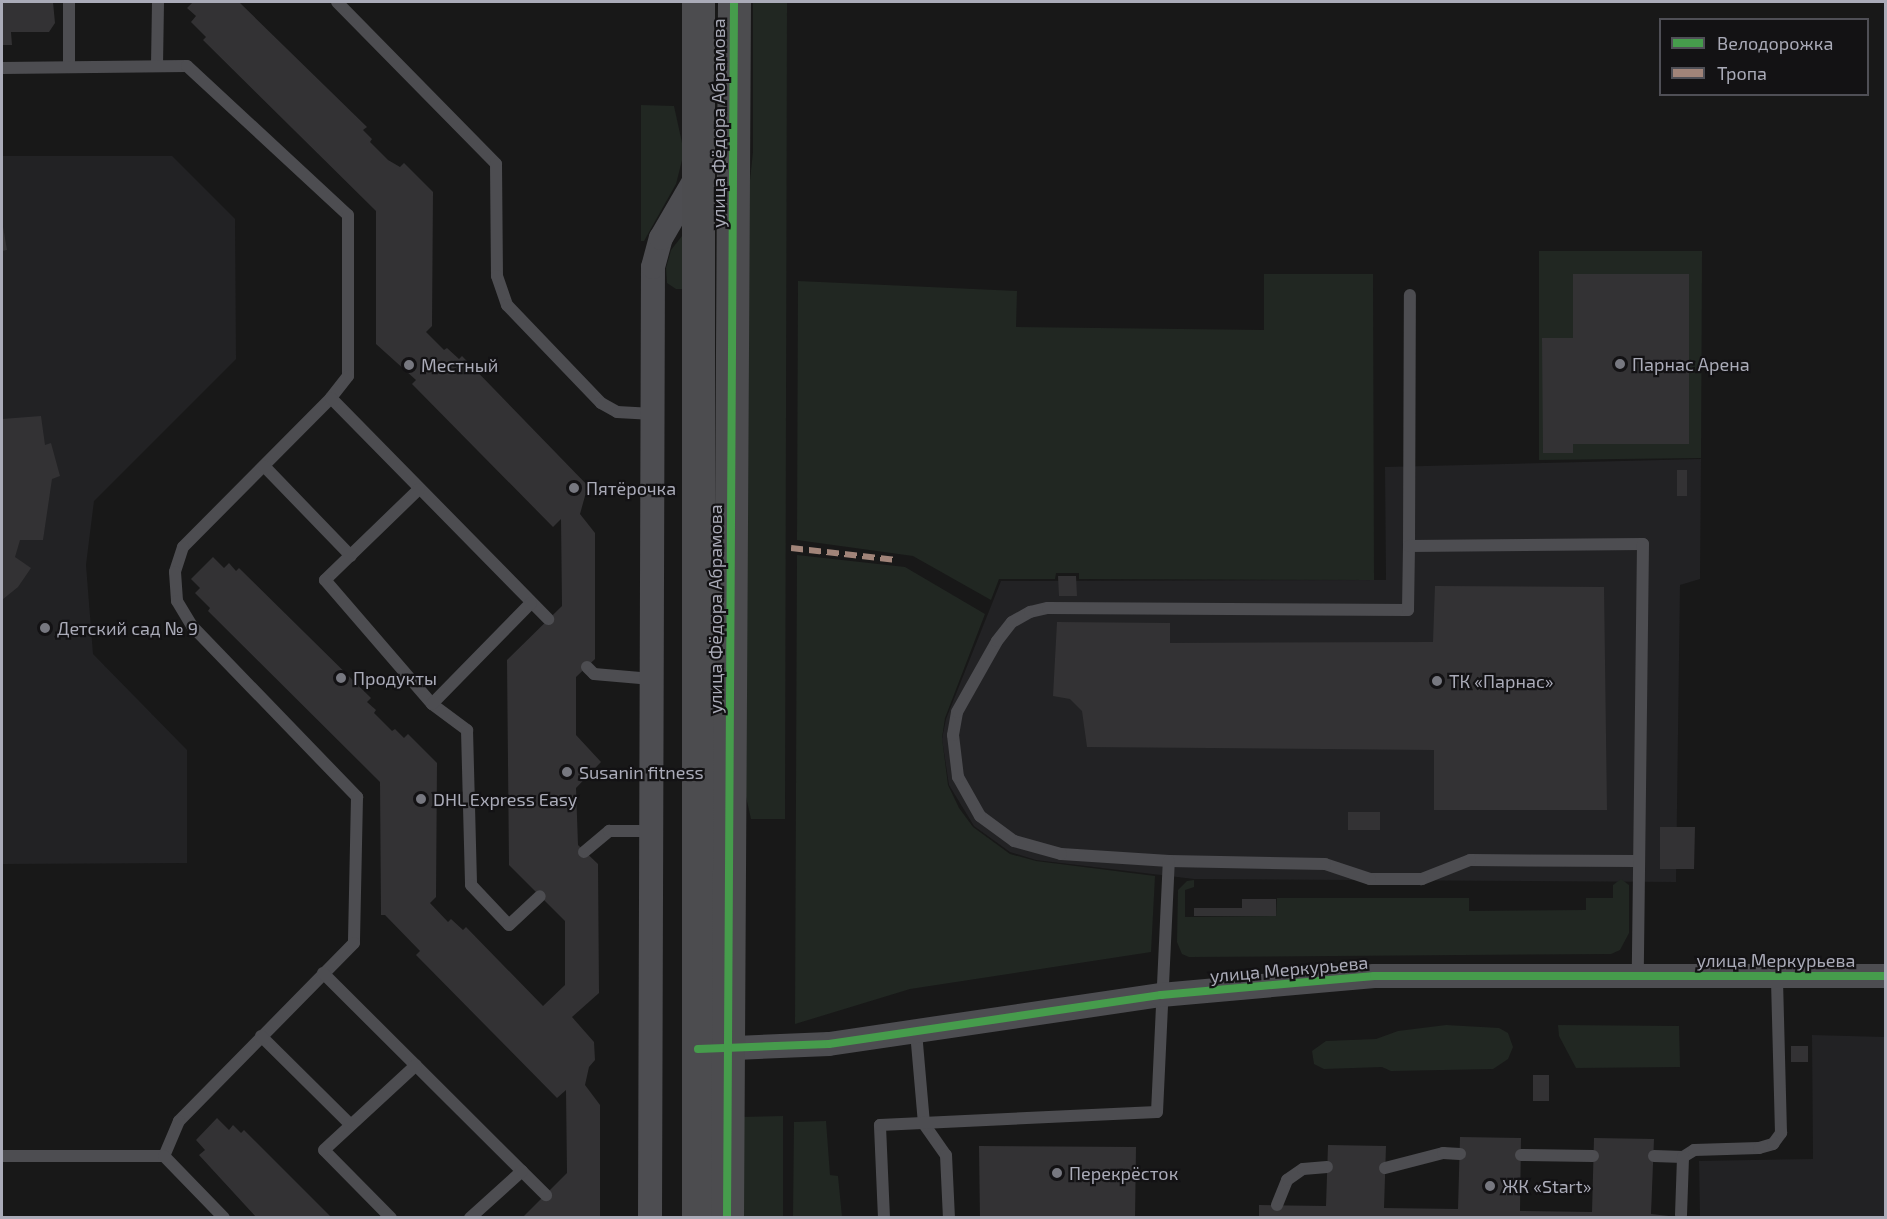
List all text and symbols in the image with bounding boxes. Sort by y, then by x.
street label: улица Фёдора Абрамова [707,18,729,228]
legend [1659,18,1869,96]
text: Велодорожка [1717,32,1833,54]
text: Тропа [1717,62,1767,84]
place label: Парнас Арена [1632,353,1750,375]
place label: Местный [421,354,498,376]
marker: Парнас Арена [1613,357,1627,371]
marker: Местный [402,358,416,372]
place label: Пятёрочка [586,477,676,499]
marker: Пятёрочка [567,481,581,495]
street label: улица Фёдора Абрамова [704,504,726,714]
place label: Детский сад № 9 [57,617,198,639]
marker: Детский сад № 9 [38,621,52,635]
place label: Продукты [353,667,437,689]
place label: ТК «Парнас» [1449,670,1553,692]
marker: Продукты [334,671,348,685]
marker: ТК «Парнас» [1430,674,1444,688]
place label: Susanin fitness [579,761,704,783]
marker: Susanin fitness [560,765,574,779]
place label: DHL Express Easy [433,788,578,810]
marker: DHL Express Easy [414,792,428,806]
street label: улица Меркурьева [1697,949,1855,971]
street label: улица Меркурьева [1209,951,1369,987]
place label: Перекрёсток [1069,1162,1178,1184]
marker: Перекрёсток [1050,1166,1064,1180]
place label: ЖК «Start» [1502,1175,1591,1197]
marker: ЖК «Start» [1483,1179,1497,1193]

